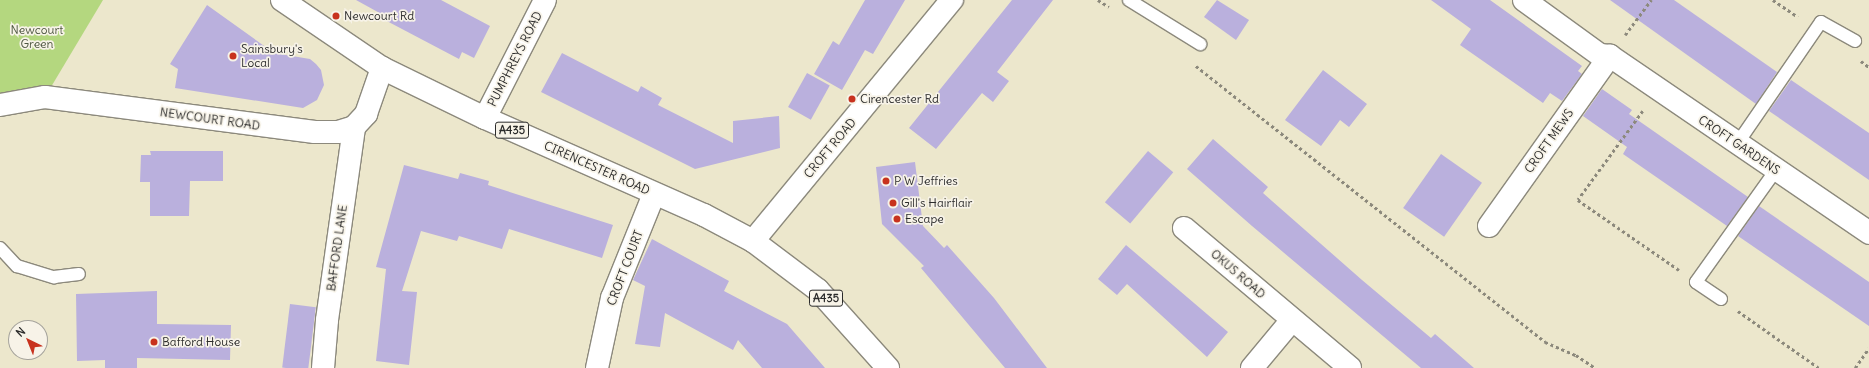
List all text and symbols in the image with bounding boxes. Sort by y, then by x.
place label: Newcourt Rd [344,9,414,23]
street label: PUMPHREYS ROAD [485,9,545,109]
marker: Newcourt Rd [331,11,341,21]
park label: Newcourt Green [11,23,63,51]
place label: Sainsbury's Local [241,42,303,70]
marker: Sainsbury's Local [228,51,238,61]
place label: Cirencester Rd [860,92,939,106]
marker: Cirencester Rd [847,94,857,104]
street label: NEWCOURT ROAD [159,105,261,133]
street label: CROFT MEWS [1522,106,1576,176]
street label: CROFT GARDENS [1696,112,1782,178]
street label: CROFT ROAD [801,115,859,181]
road number: A435 [495,121,529,139]
street label: CIRENCESTER ROAD [542,138,652,198]
place label: P W Jeffries [894,174,958,188]
marker: P W Jeffries [881,176,891,186]
place label: Gill's Hairflair [901,196,972,210]
marker: Gill's Hairflair [888,198,898,208]
street label: BAFFORD LANE [324,204,350,292]
place label: Escape [905,212,944,226]
marker: Escape [892,214,902,224]
street label: CROFT COURT [604,228,646,308]
street label: OKUS ROAD [1208,246,1268,302]
road number: A435 [809,289,843,307]
north arrow [8,320,48,360]
text: N [13,324,28,340]
place label: Bafford House [162,335,240,349]
marker: Bafford House [149,337,159,347]

